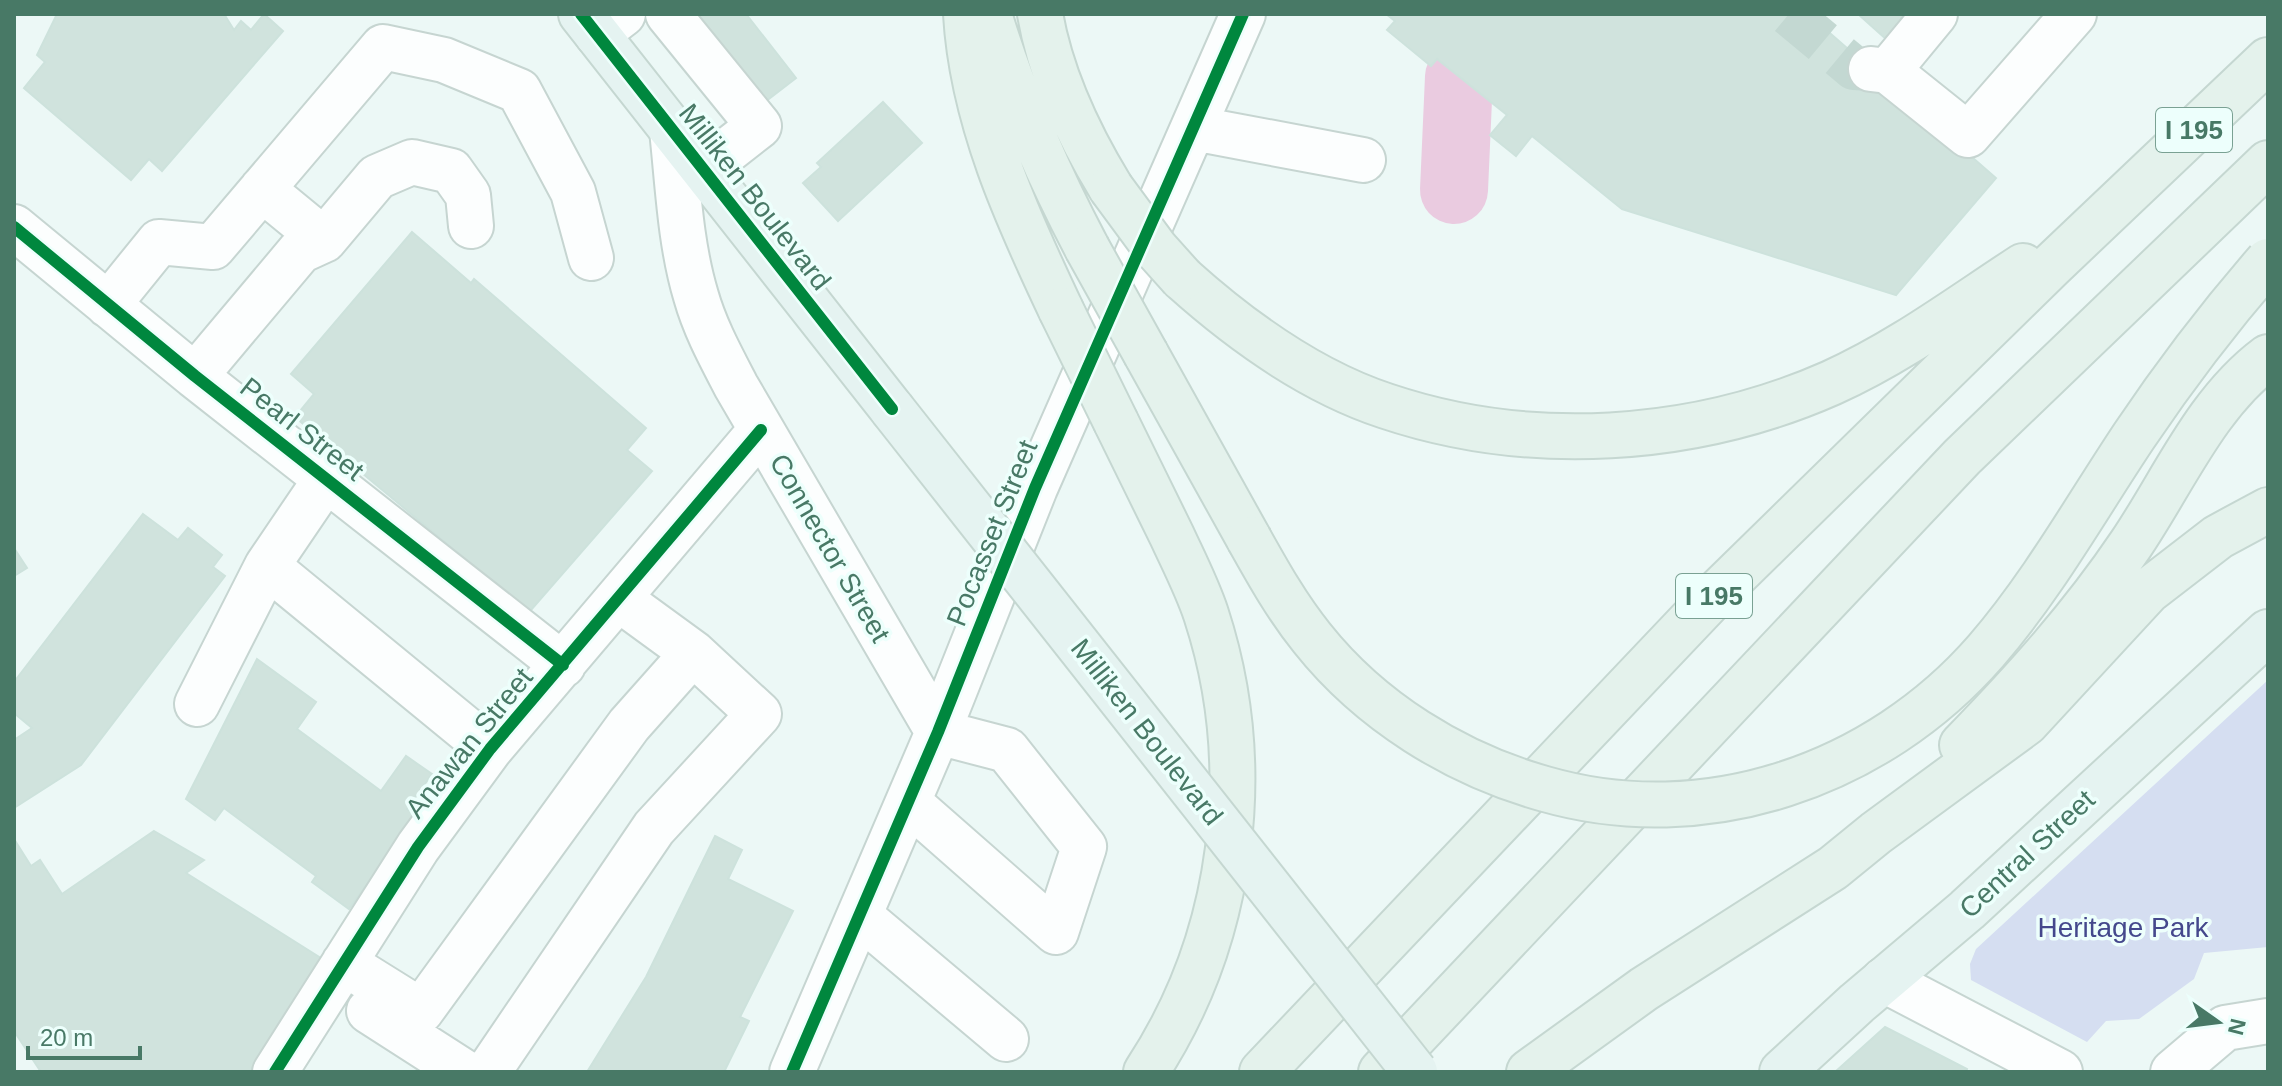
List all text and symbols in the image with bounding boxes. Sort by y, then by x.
street label: Milliken Boulevard [673,98,837,296]
road number: I 195 [2156,108,2232,152]
street label: Pearl Street [234,371,370,487]
street label: Pocasset Street [941,435,1043,630]
street label: Connector Street [764,449,896,648]
road number: I 195 [1676,574,1752,618]
street label: Milliken Boulevard [1065,633,1229,831]
street label: Anawan Street [399,662,539,824]
street label: Central Street [1953,784,2101,924]
park label: Heritage Park [2037,912,2210,943]
north arrow [2178,982,2258,1062]
scale bar [28,1010,140,1060]
text: N [2223,1016,2251,1037]
text: 20 m [40,1024,93,1051]

